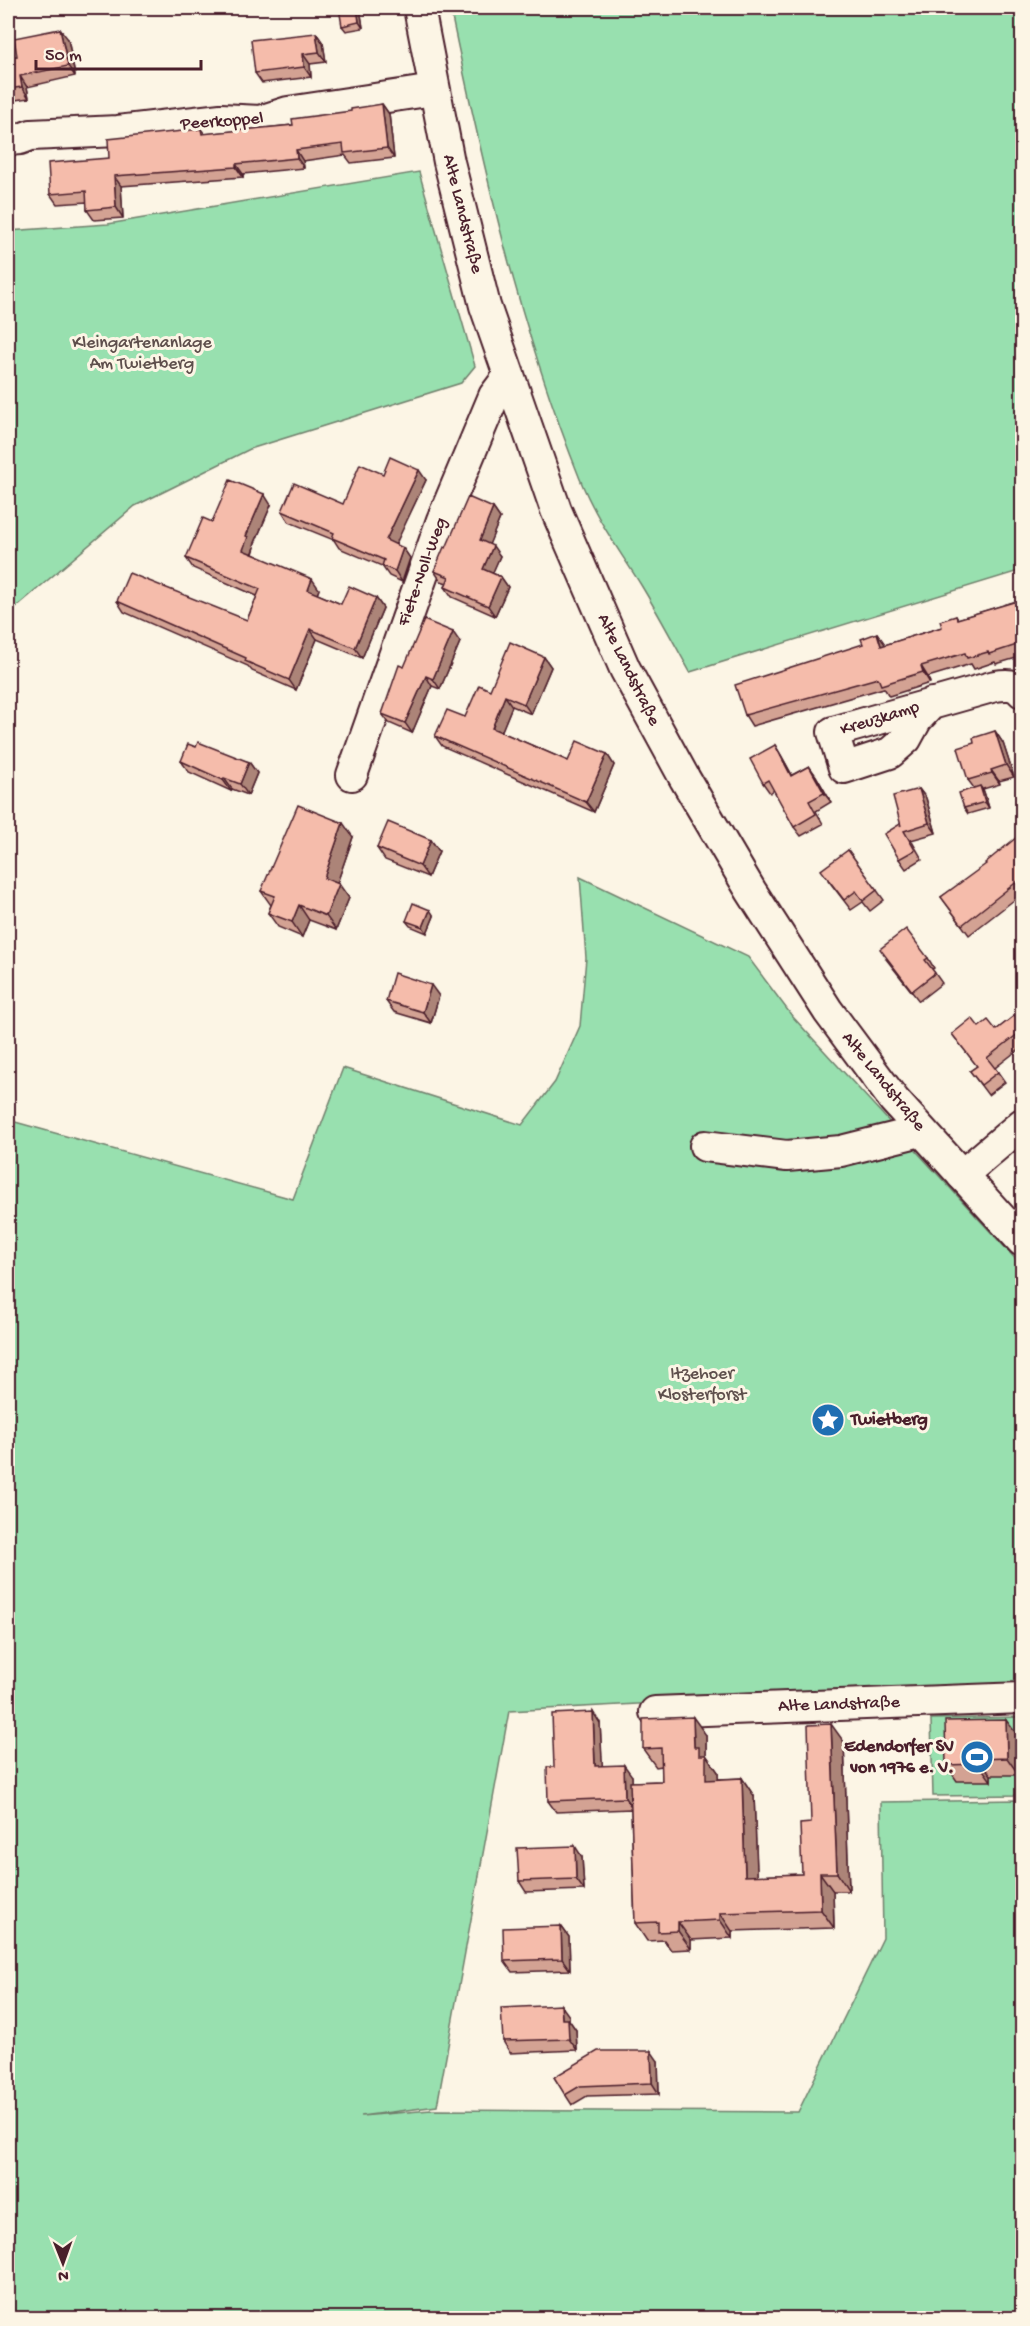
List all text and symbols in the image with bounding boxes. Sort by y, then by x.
scale bar [36,33,201,71]
text: 50 m [45,46,82,67]
street label: Peerkoppel [179,109,264,135]
street label: Alte Landstraße [437,152,487,276]
park label: Kleingartenanlage Am Twietberg [72,333,212,375]
street label: Fiete-Noll-Weg [393,515,452,630]
street label: Alte Landstraße [592,611,664,730]
street label: Kreuzkamp [838,697,922,741]
street label: Alte Landstraße [837,1028,930,1136]
park label: Itzehoer Klosterforst [658,1364,748,1406]
place icon: Twietberg [810,1402,846,1438]
place label: Twietberg [849,1410,928,1431]
street label: Alte Landstraße [778,1692,901,1718]
place label: Edendorfer SV von 1976 e. V. [844,1737,954,1779]
sports icon: Edendorfer SV von 1976 e. V. [959,1739,995,1775]
north arrow [33,2233,93,2293]
text: N [57,2265,69,2284]

